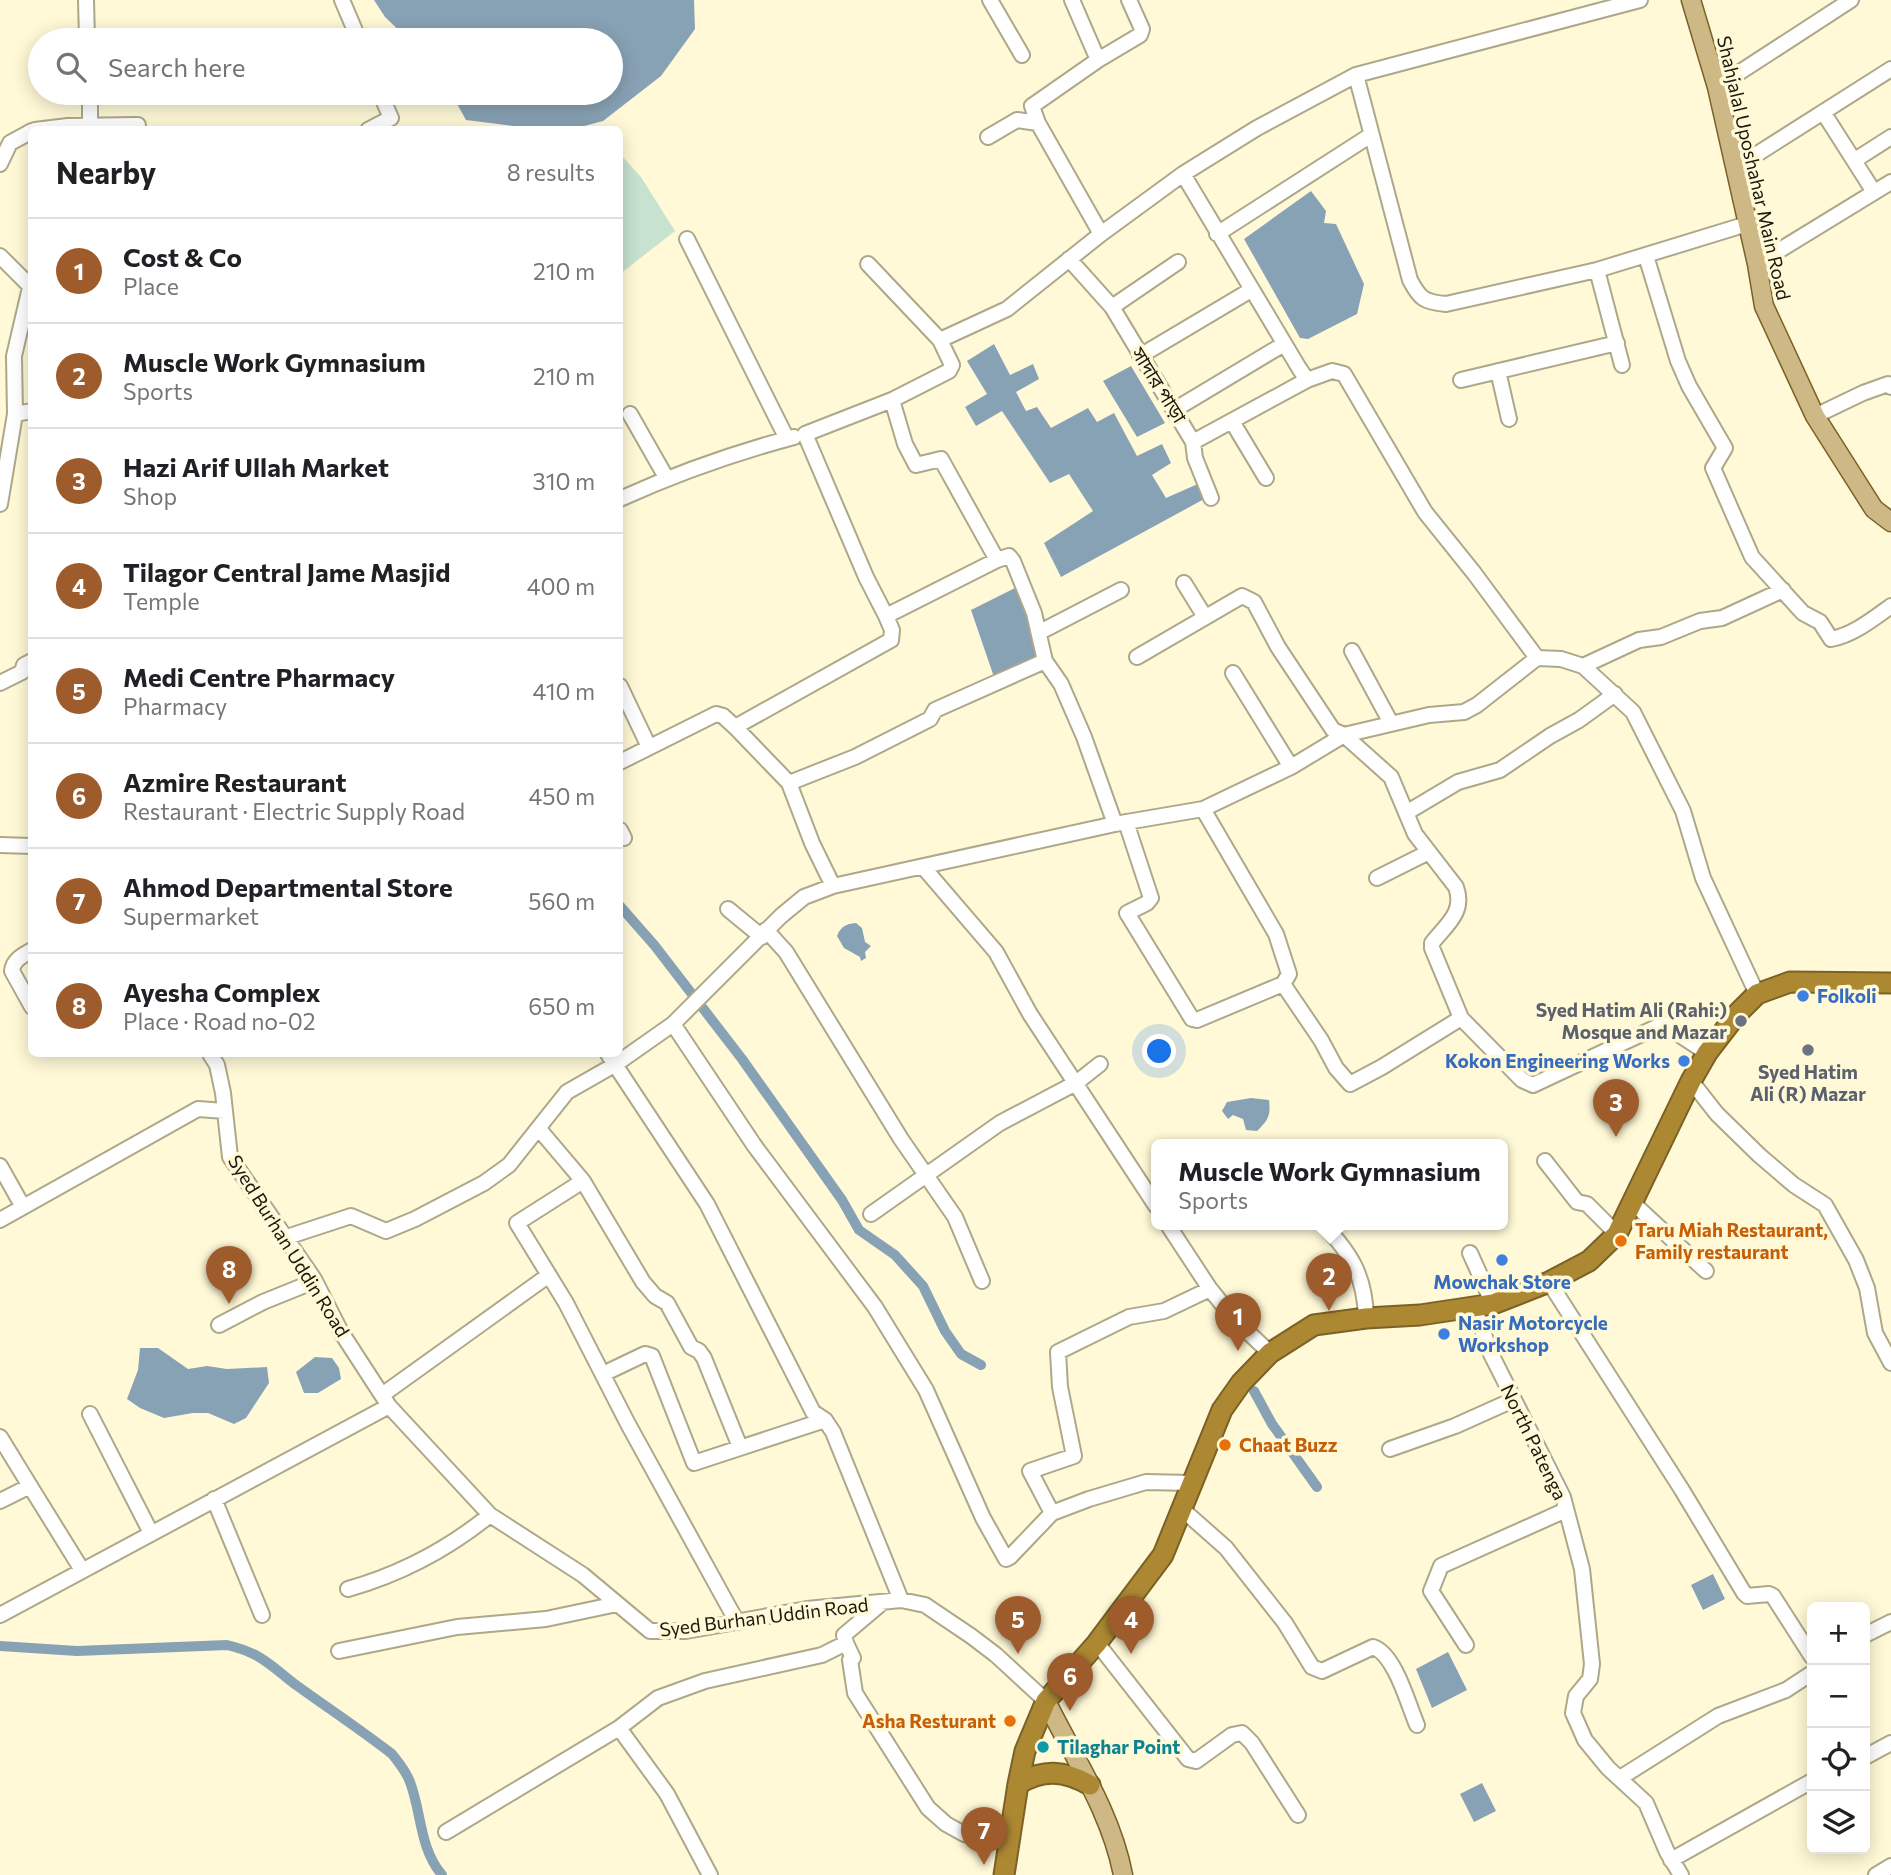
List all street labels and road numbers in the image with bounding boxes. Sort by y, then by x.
street label: Shahjalal Uposhahar Main Road [1713,34,1796,302]
street label: সাদার পাড়া [1127,342,1192,428]
street label: Syed Burhan Uddin Road [224,1150,355,1341]
street label: North Patenga [1496,1380,1572,1503]
street label: Syed Burhan Uddin Road [658,1592,870,1641]

